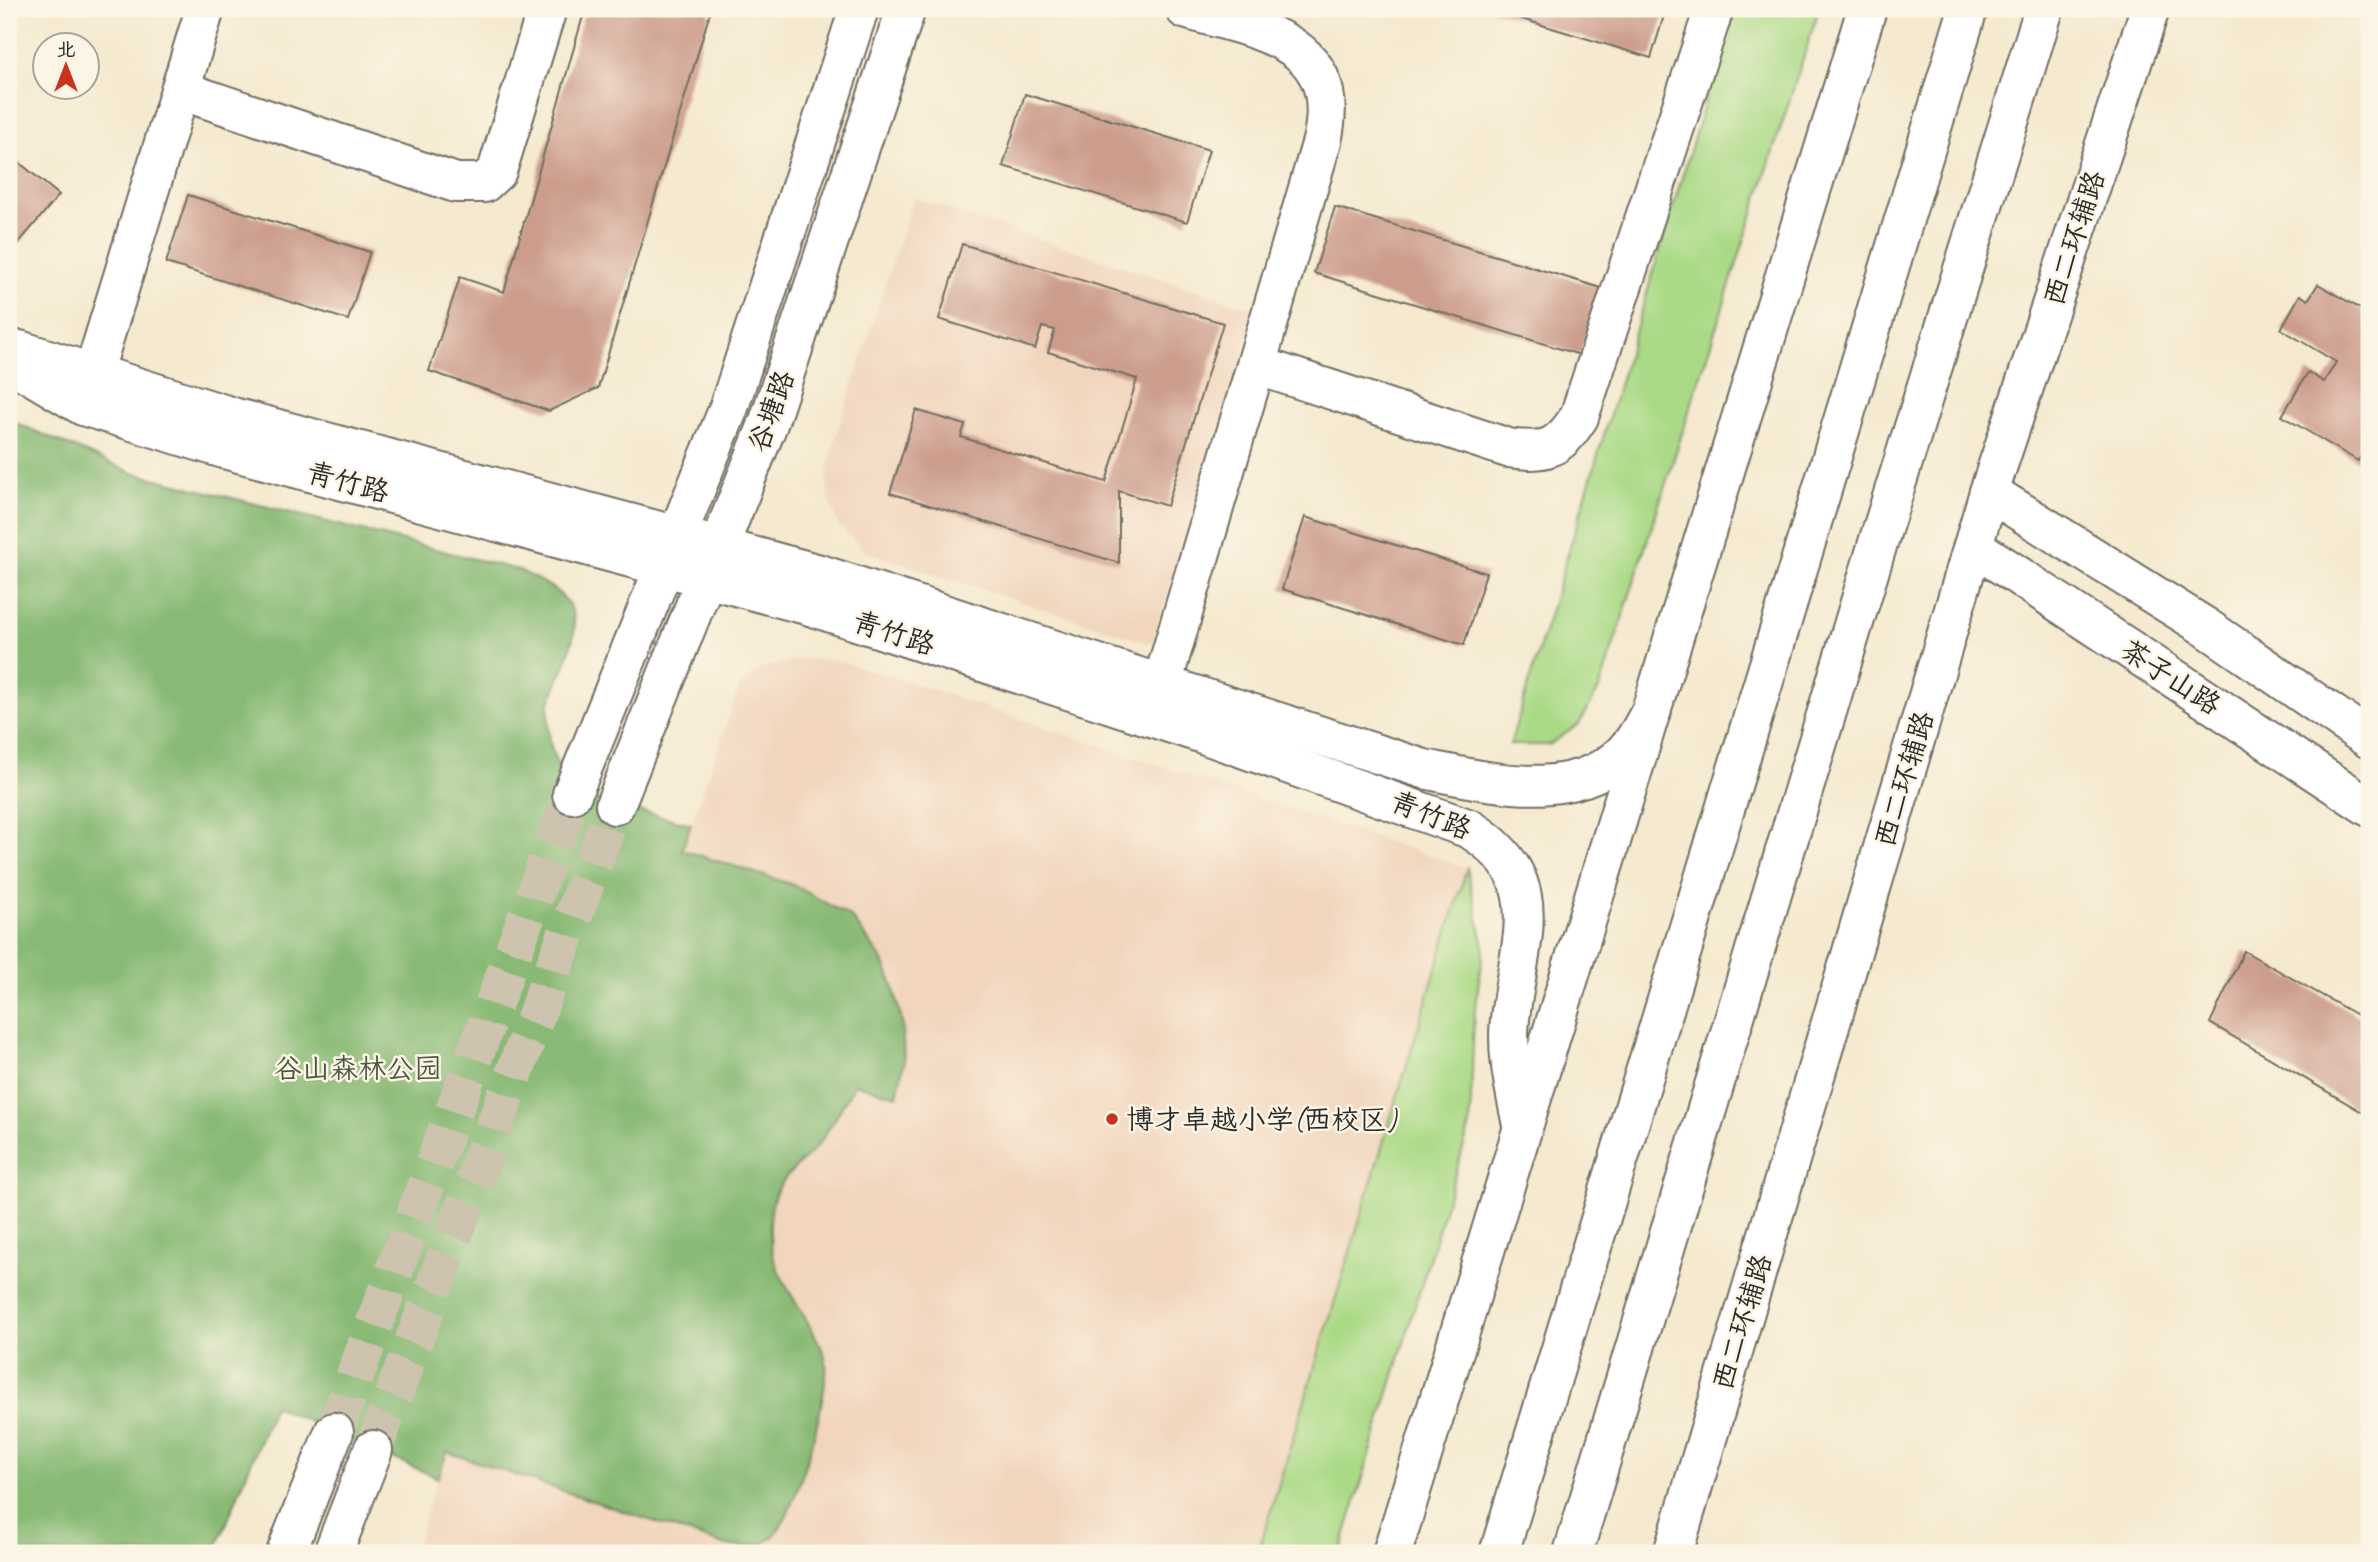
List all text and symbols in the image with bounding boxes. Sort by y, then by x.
north arrow [32,32,102,102]
text: 北 [56,38,76,62]
street label: 西二环辅路 [2036,166,2112,310]
street label: 谷塘路 [740,366,802,456]
street label: 青竹路 [303,454,393,510]
street label: 青竹路 [849,603,939,663]
street label: 茶子山路 [2114,632,2228,722]
street label: 西二环辅路 [1867,707,1941,851]
street label: 青竹路 [1385,783,1477,847]
park label: 谷山森林公园 [274,1051,442,1086]
place label: 博才卓越小学(西校区) [1126,1102,1398,1137]
marker: 博才卓越小学(西校区) [1104,1111,1120,1127]
street label: 西二环辅路 [1705,1250,1779,1394]

